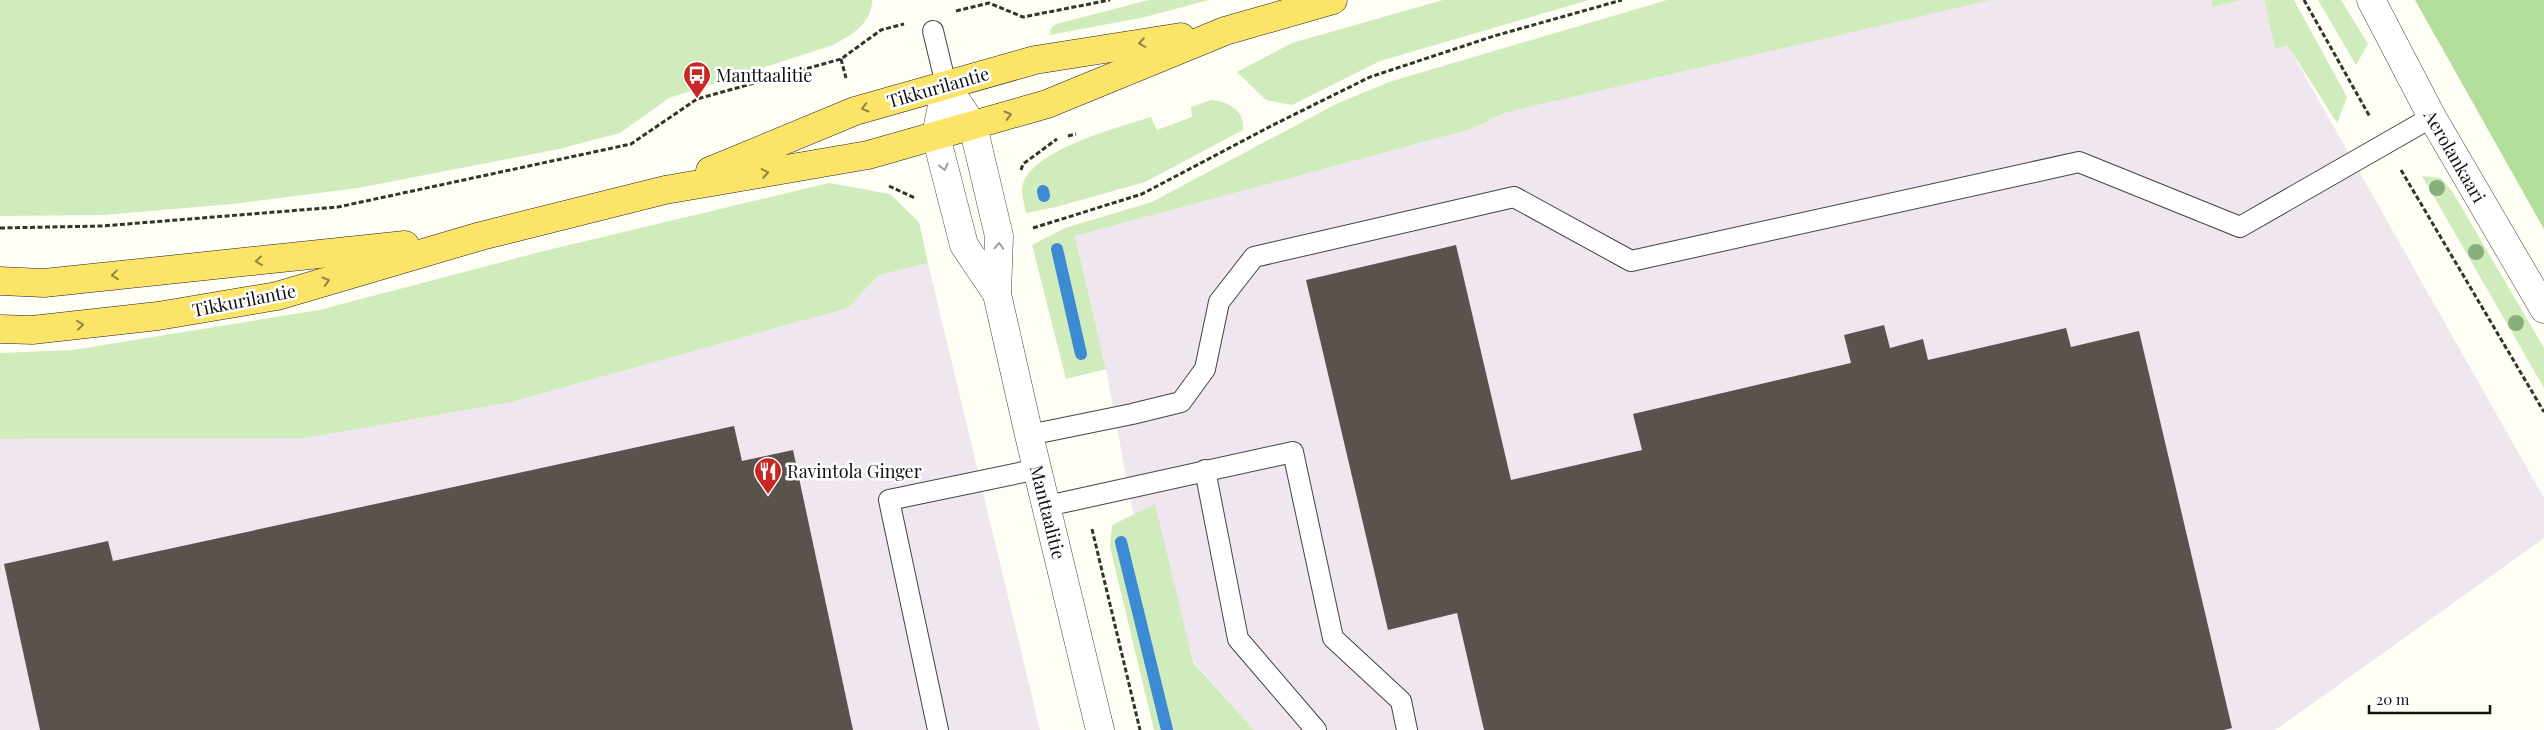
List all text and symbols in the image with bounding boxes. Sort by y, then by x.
one-way arrow [1138,38,1146,48]
bus stop icon: Manttaalitie [682,60,712,99]
street label: Tikkurilantie [884,61,992,113]
place label: Manttaalitie [716,63,812,87]
one-way arrow [861,102,869,112]
street label: Aerolankaari [2418,104,2491,207]
one-way arrow [1003,111,1011,121]
one-way arrow [938,162,949,171]
one-way arrow [760,168,769,178]
one-way arrow [994,241,1004,249]
one-way arrow [255,255,263,266]
one-way arrow [111,269,119,280]
one-way arrow [321,277,329,287]
street label: Tikkurilantie [190,278,298,322]
one-way arrow [76,320,84,331]
restaurant icon: Ravintola Ginger [753,456,783,495]
place label: Ravintola Ginger [787,459,922,483]
street label: Manttaalitie [1025,462,1071,562]
scale bar [2369,682,2490,714]
text: 20 m [2376,689,2410,709]

